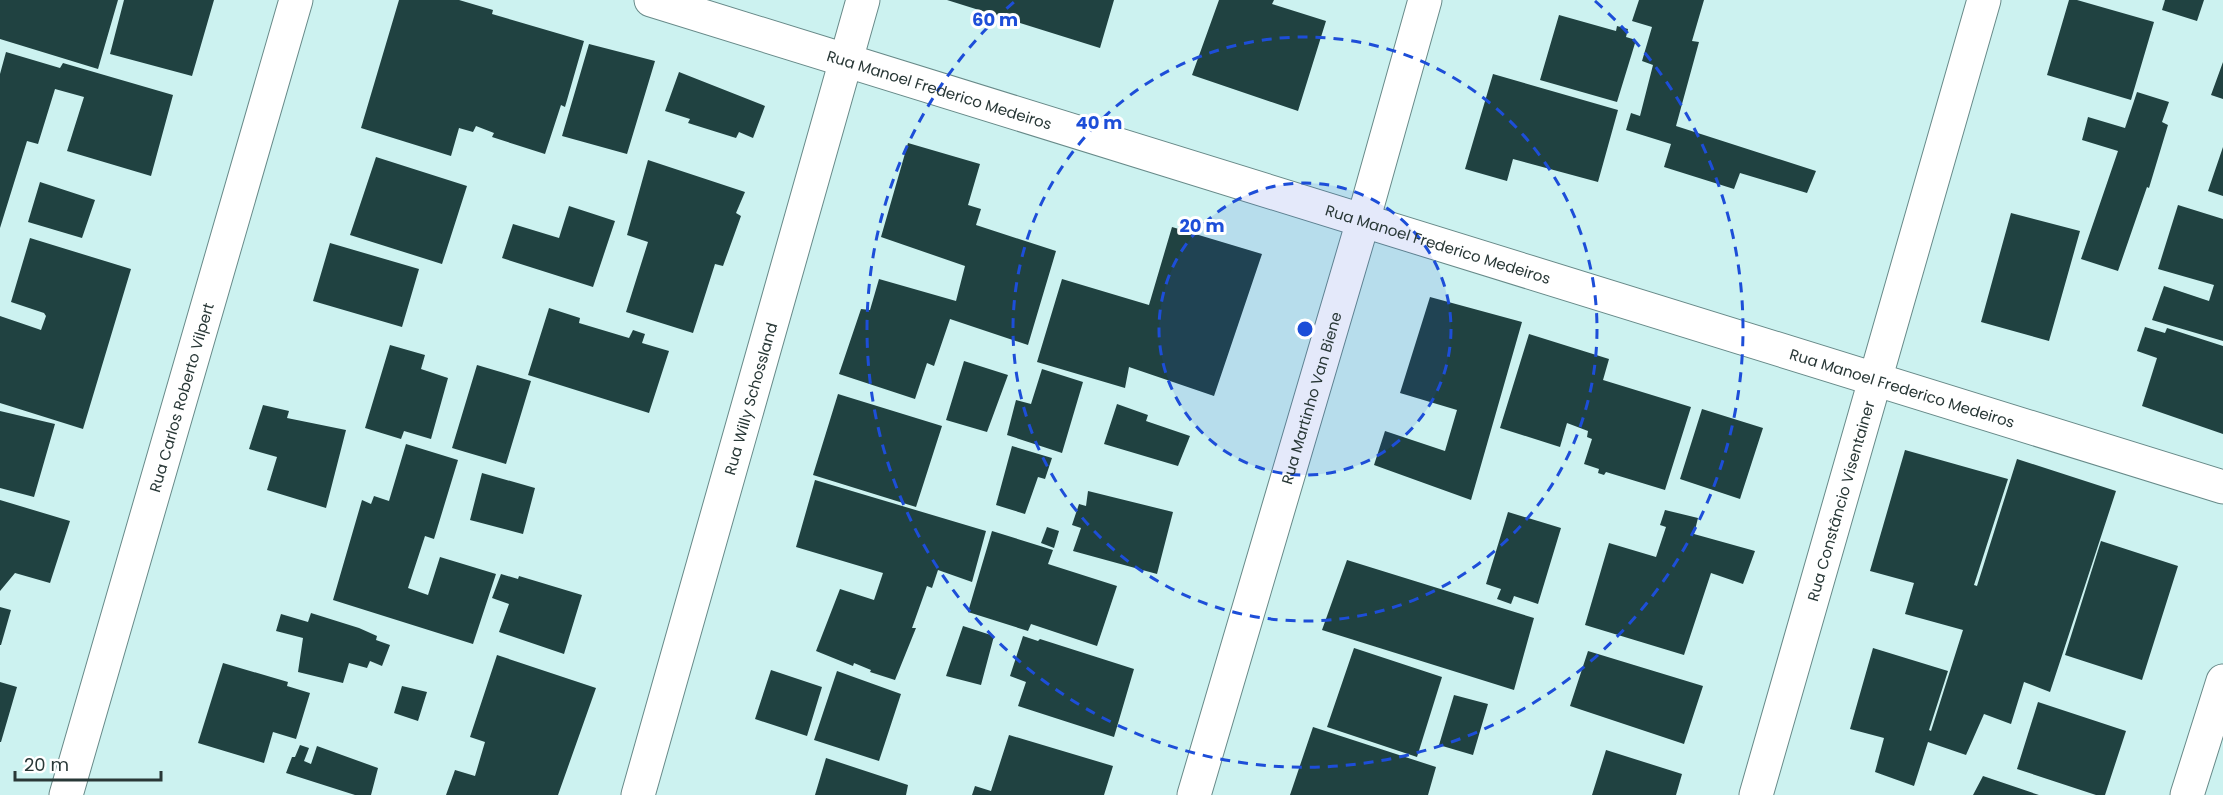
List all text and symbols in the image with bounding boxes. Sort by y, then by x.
text: 60 m [972,7,1018,32]
street label: Rua Manoel Frederico Medeiros [824,45,1055,134]
text: 40 m [1076,110,1122,135]
street label: Rua Manoel Frederico Medeiros [1323,199,1553,289]
text: 20 m [1180,213,1224,238]
street label: Rua Carlos Roberto Vilpert [144,300,218,495]
street label: Rua Martinho Van Biene [1276,309,1346,486]
centre of rings [1295,319,1315,339]
street label: Rua Willy Schossland [719,320,782,477]
street label: Rua Manoel Frederico Medeiros [1787,343,2018,432]
street label: Rua Constâncio Visentainer [1802,398,1879,604]
scale bar [15,744,160,782]
text: 20 m [24,752,69,777]

